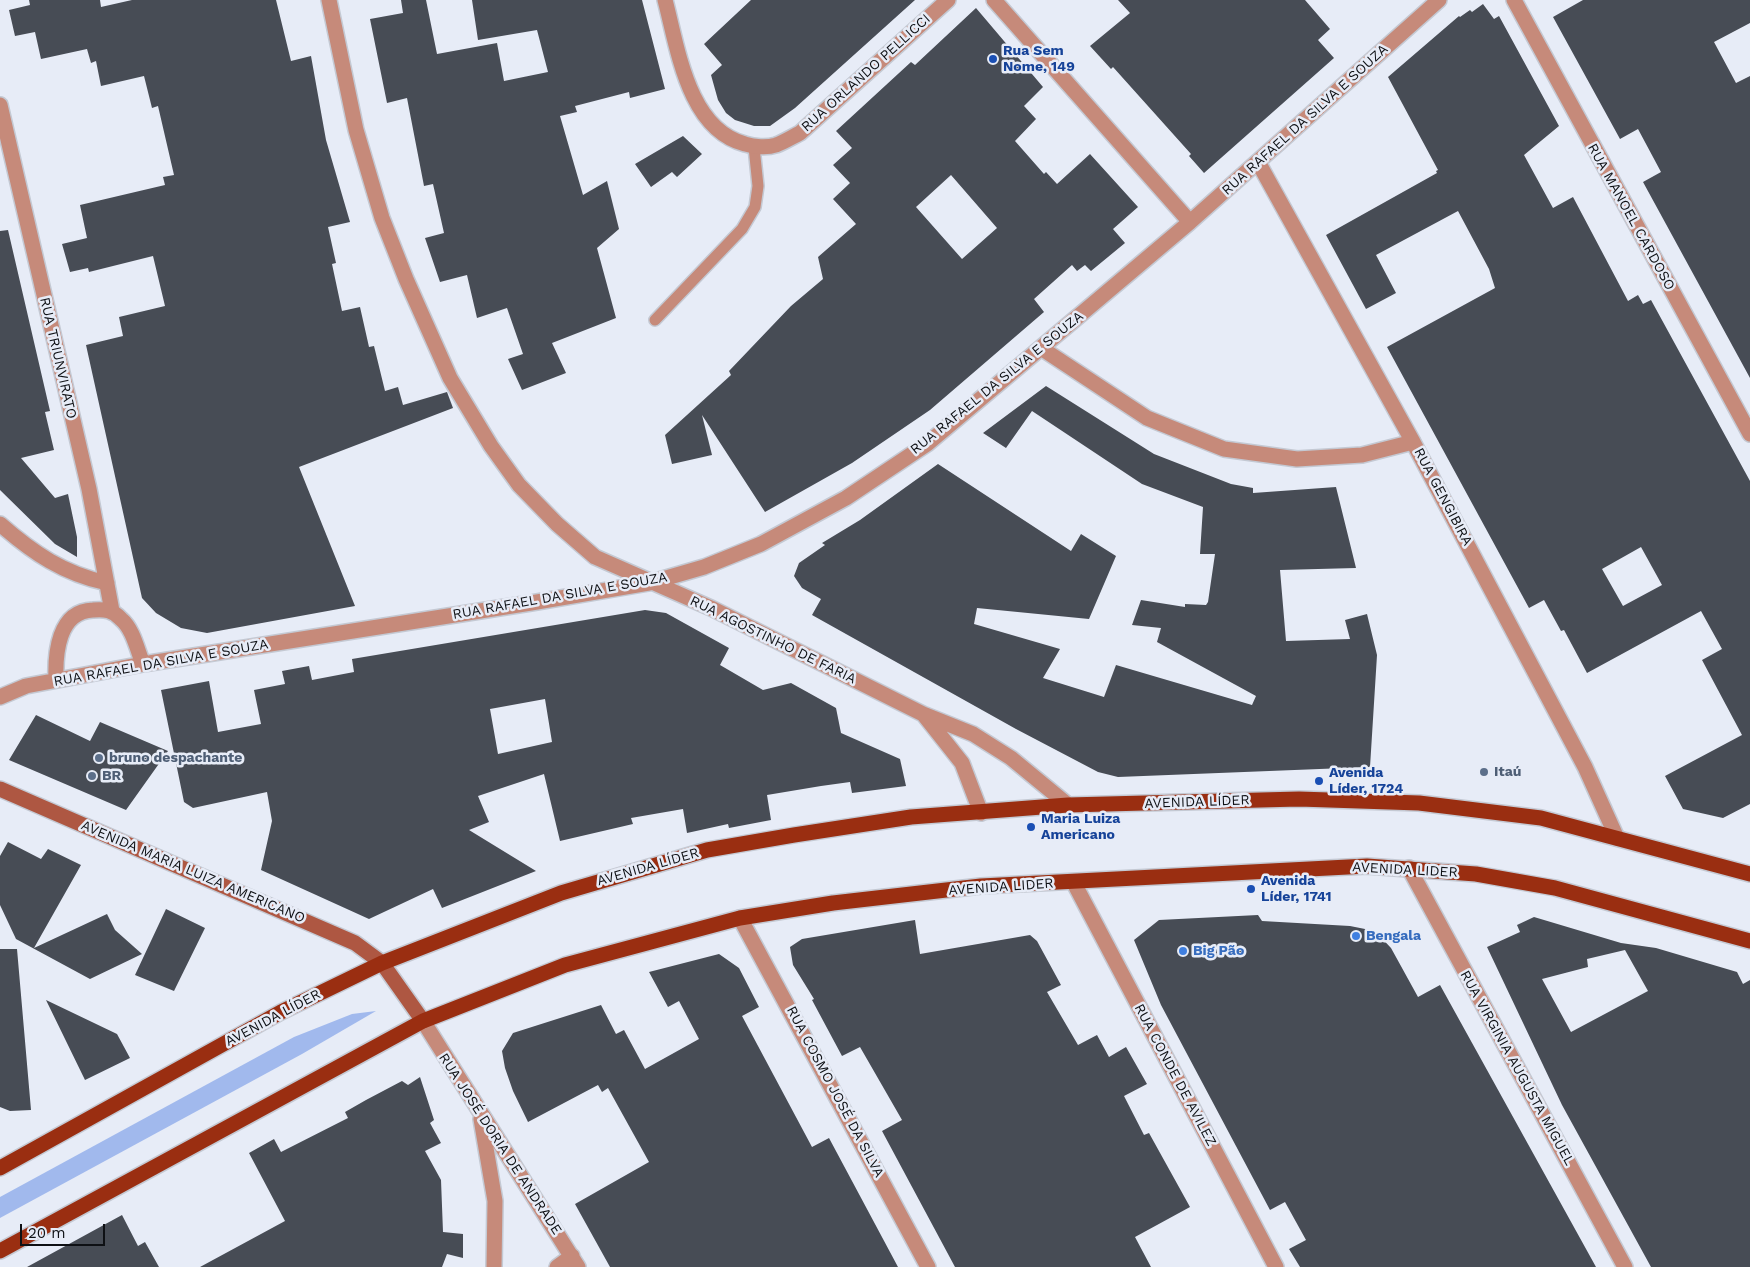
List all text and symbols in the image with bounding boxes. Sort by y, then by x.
street label: RUA ORLANDO PELLICCI [798,11,934,135]
street label: RUA RAFAEL DA SILVA E SOUZA [1219,41,1391,199]
place label: Rua Sem Nome, 149 [1003,43,1075,75]
marker: Rua Sem Nome, 149 [987,53,999,65]
street label: RUA MANOEL CARDOSO [1584,141,1678,293]
street label: RUA TRIUNVIRATO [36,296,80,420]
street label: RUA RAFAEL DA SILVA E SOUZA [907,308,1087,458]
street label: RUA GENGIBIRA [1410,445,1476,549]
street label: RUA RAFAEL DA SILVA E SOUZA [451,569,669,623]
street label: RUA AGOSTINHO DE FARIA [687,592,859,688]
street label: RUA RAFAEL DA SILVA E SOUZA [52,636,270,690]
place label: bruno despachante [109,750,242,766]
marker: bruno despachante [93,752,105,764]
place label: Itaú [1494,764,1521,780]
place label: Avenida Líder, 1724 [1329,765,1403,798]
marker: Itaú [1478,766,1490,778]
place label: BR [102,768,121,784]
marker: BR [86,770,98,782]
marker: Avenida Líder, 1724 [1313,775,1325,787]
street label: AVENIDA LÍDER [1144,792,1250,812]
place label: Maria Luiza Americano [1041,811,1120,844]
street label: AVENIDA MARIA LUIZA AMERICANO [79,817,307,927]
marker: Maria Luiza Americano [1025,821,1037,833]
street label: AVENIDA LÍDER [595,844,701,890]
street label: AVENIDA LIDER [1352,859,1458,881]
place label: Avenida Líder, 1741 [1261,873,1332,906]
street label: AVENIDA LIDER [948,875,1054,899]
marker: Avenida Líder, 1741 [1245,883,1257,895]
place label: Bengala [1366,928,1421,944]
marker: Bengala [1350,930,1362,942]
place label: Big Pão [1193,943,1244,959]
marker: Big Pão [1177,945,1189,957]
street label: RUA VIRGINIA AUGUSTA MIGUEL [1456,968,1578,1168]
street label: AVENIDA LÍDER [222,986,324,1050]
street label: RUA CONDE DE AVILEZ [1130,1001,1220,1149]
street label: RUA COSMO JOSÉ DA SILVA [783,1003,887,1181]
street label: RUA JOSÉ DORIA DE ANDRADE [435,1050,565,1238]
scale bar [22,1214,108,1246]
text: 20 m [28,1224,66,1242]

